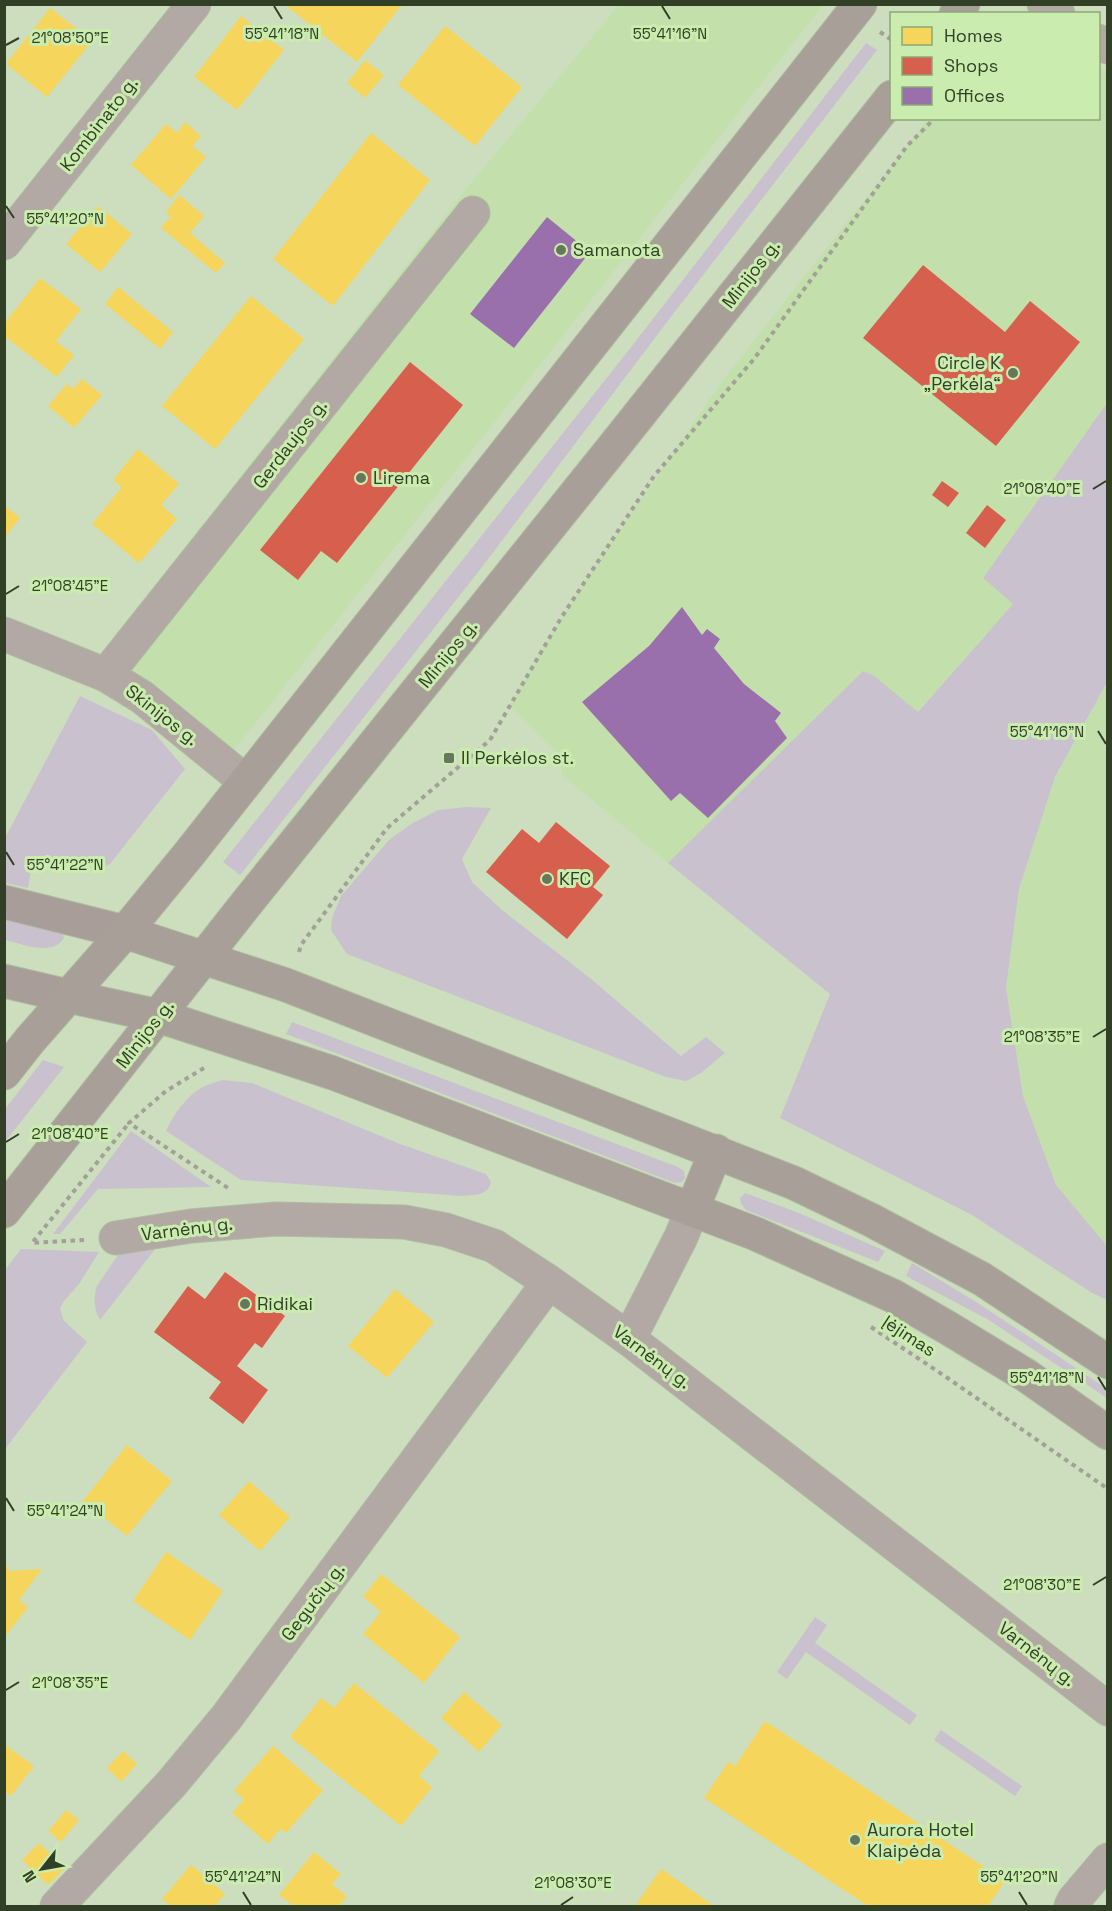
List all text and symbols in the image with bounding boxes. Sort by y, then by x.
legend [890,12,1100,120]
text: 55°41'18"N [245,24,319,43]
text: 55°41'16"N [633,24,707,43]
text: Homes [944,24,1003,47]
text: 21°08'50"E [31,28,109,47]
text: Shops [944,54,998,77]
street label: Kombinato g. [54,72,143,176]
text: Offices [944,84,1005,107]
text: 55°41'20"N [26,209,104,228]
street label: Minijos g. [717,235,785,313]
place label: Samanota [573,238,661,261]
marker: Samanota [554,243,568,257]
place label: Circle K „Perkėla“ [924,351,1001,395]
marker: Circle K „Perkėla“ [1006,366,1020,380]
street label: Gerdaujos g. [247,394,332,493]
place label: Lirema [373,466,430,489]
marker: Lirema [354,471,368,485]
text: 21°08'40"E [1004,479,1080,498]
text: 21°08'45"E [32,576,108,595]
street label: Minijos g. [413,615,482,692]
street label: Skinijos g. [121,679,203,750]
text: 55°41'16"N [1010,722,1084,741]
place label: II Perkėlos st. [461,746,574,769]
marker: II Perkėlos st. [442,751,456,765]
text: 55°41'22"N [26,855,104,874]
place label: KFC [559,867,591,890]
marker: KFC [540,872,554,886]
street label: Minijos g. [111,995,179,1073]
text: 21°08'35"E [1004,1027,1080,1046]
text: 21°08'40"E [32,1124,108,1143]
street label: Varnėnų g. [140,1211,234,1246]
place label: Ridikai [257,1292,313,1315]
marker: Ridikai [238,1297,252,1311]
street label: Įėjimas [878,1310,940,1361]
street label: Varnėnų g. [609,1320,696,1393]
text: 55°41'18"N [1010,1368,1084,1387]
text: 55°41'24"N [27,1501,103,1520]
street label: Gegučių g. [276,1558,349,1645]
text: 21°08'30"E [1003,1575,1081,1594]
street label: Varnėnų g. [994,1616,1081,1691]
text: 21°08'35"E [32,1673,108,1692]
place label: Aurora Hotel Klaipėda [867,1818,974,1862]
marker: Aurora Hotel Klaipėda [848,1833,862,1847]
north arrow [12,1839,72,1899]
text: N [18,1866,41,1886]
text: 55°41'24"N [205,1867,281,1886]
text: 55°41'20"N [980,1867,1058,1886]
text: 21°08'30"E [534,1873,612,1892]

